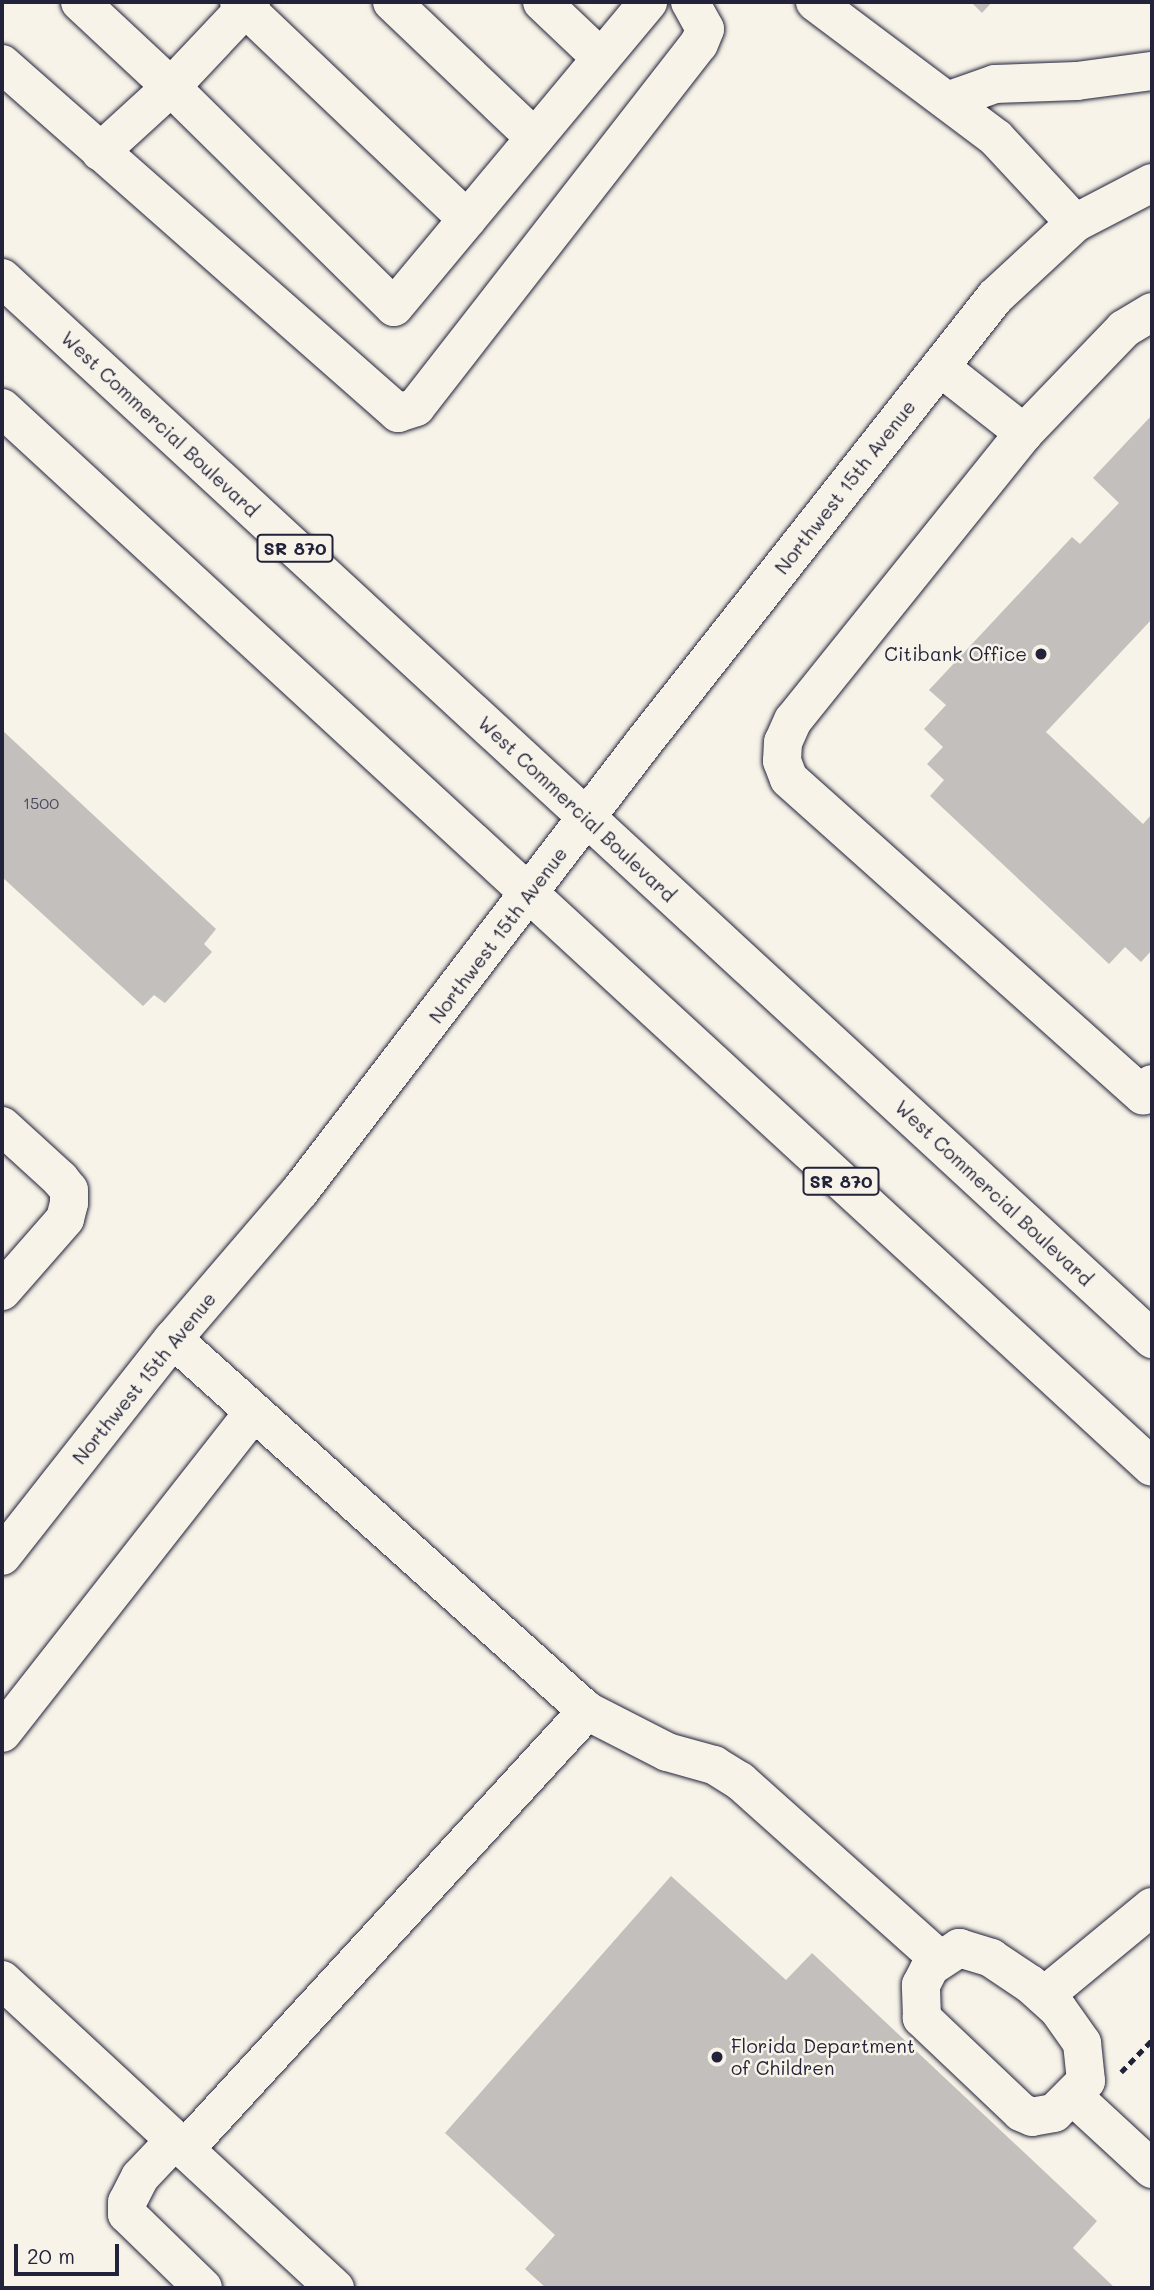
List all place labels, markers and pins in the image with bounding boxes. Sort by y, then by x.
place label: Citibank Office [884,643,1027,665]
marker: Citibank Office [1033,646,1049,662]
place label: Florida Department of Children [731,2035,915,2079]
marker: Florida Department of Children [709,2049,725,2065]

